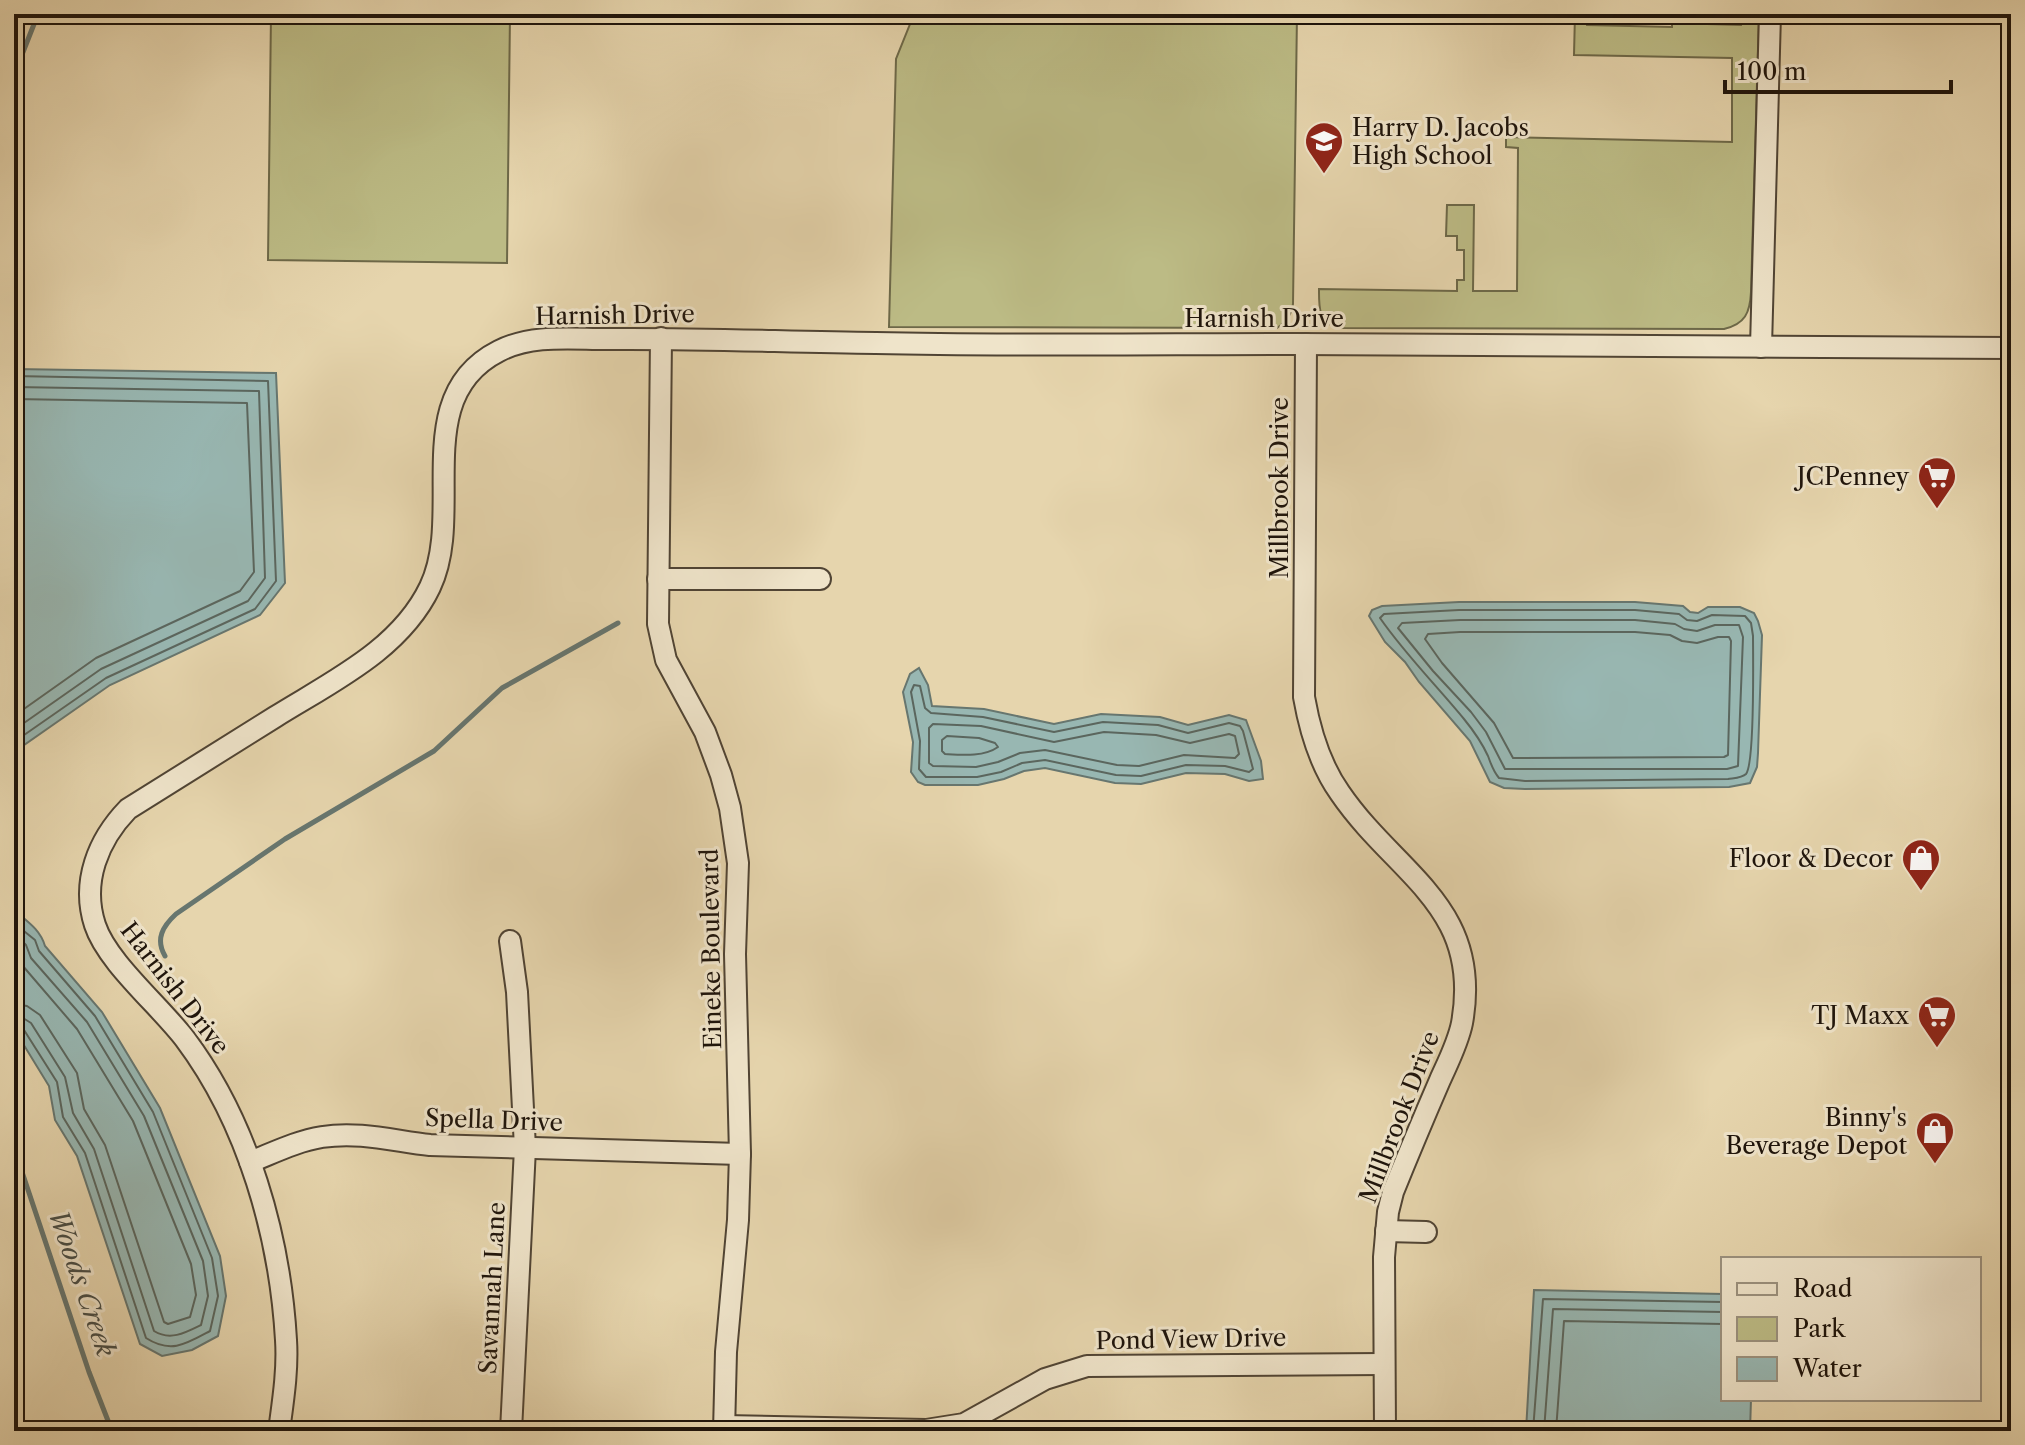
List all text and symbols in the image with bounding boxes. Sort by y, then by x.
scale bar [1725,44,1951,94]
text: 100 m [1737,57,1806,86]
place label: Harry D. Jacobs High School [1352,113,1529,170]
school or university icon: Harry D. Jacobs High School [1303,120,1345,175]
street label: Harnish Drive [535,299,695,331]
street label: Harnish Drive [1184,304,1344,333]
street label: Millbrook Drive [1265,397,1294,579]
supermarket icon: JCPenney [1916,455,1958,510]
place label: JCPenney [1793,462,1910,491]
shop icon: Floor & Decor [1900,837,1942,892]
place label: Floor & Decor [1729,844,1893,873]
street label: Eineke Boulevard [695,848,727,1050]
street label: Harnish Drive [114,916,236,1060]
supermarket icon: TJ Maxx [1916,994,1958,1049]
place label: TJ Maxx [1811,1001,1909,1030]
street label: Millbrook Drive [1353,1027,1445,1207]
street label: Spella Drive [425,1103,563,1137]
place label: Binny's Beverage Depot [1726,1103,1908,1160]
shop icon: Binny's Beverage Depot [1914,1110,1956,1165]
street label: Savannah Lane [473,1201,511,1375]
water label: Woods Creek [42,1205,122,1361]
legend [1721,1257,1981,1401]
text: Road [1793,1274,1853,1303]
text: Park [1793,1314,1846,1343]
street label: Pond View Drive [1095,1323,1287,1355]
text: Water [1792,1354,1862,1383]

